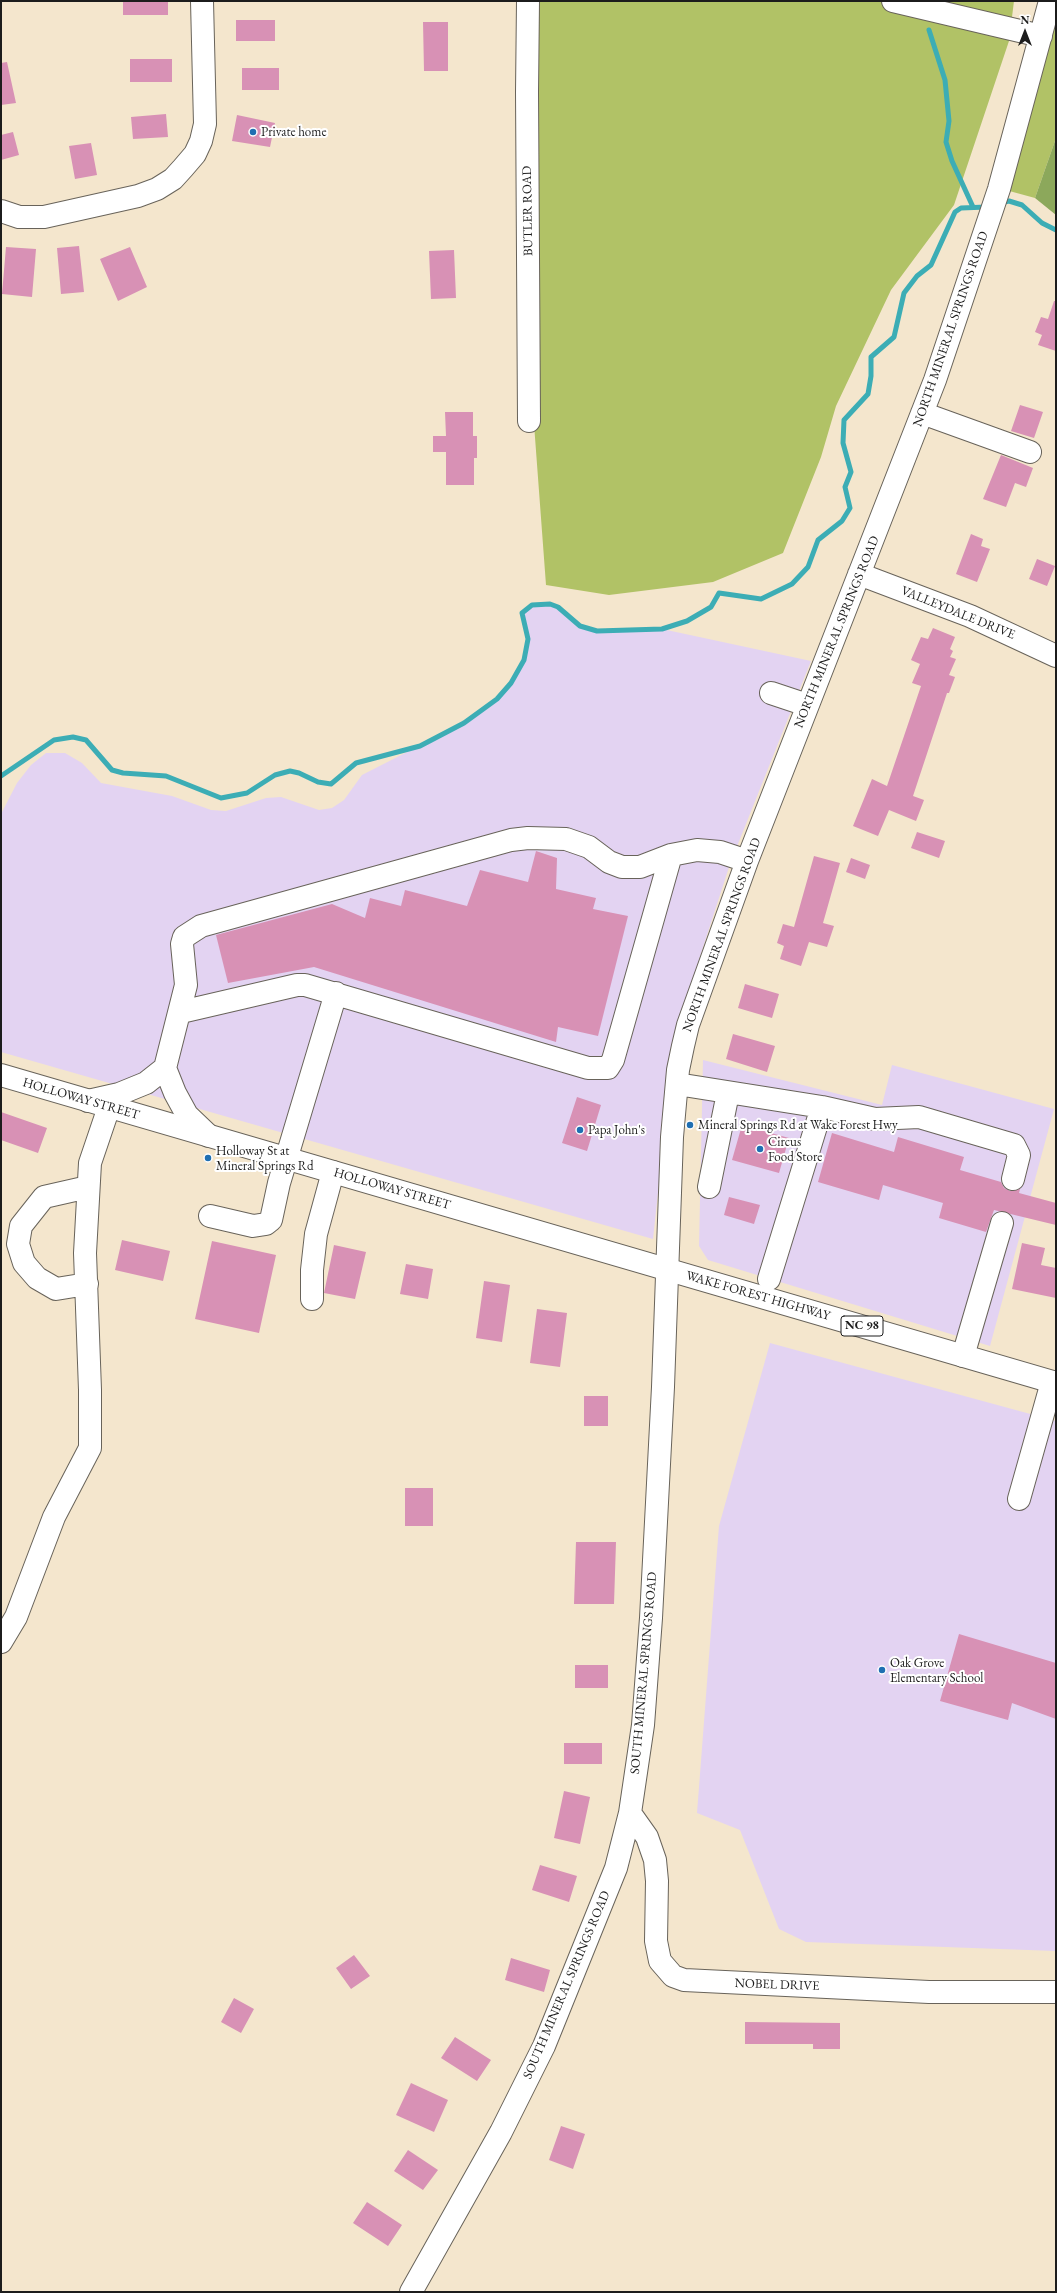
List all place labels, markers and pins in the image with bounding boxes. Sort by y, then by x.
place label: Private home [261,124,326,140]
marker: Private home [248,127,258,137]
place label: Mineral Springs Rd at Wake Forest Hwy [698,1117,898,1133]
marker: Mineral Springs Rd at Wake Forest Hwy [685,1120,695,1130]
place label: Papa John's [588,1122,645,1138]
marker: Papa John's [575,1125,585,1135]
place label: Circus Food Store [768,1134,822,1165]
place label: Holloway St at Mineral Springs Rd [216,1143,314,1174]
marker: Circus Food Store [755,1144,765,1154]
marker: Holloway St at Mineral Springs Rd [203,1153,213,1163]
place label: Oak Grove Elementary School [890,1655,983,1686]
marker: Oak Grove Elementary School [877,1665,887,1675]

